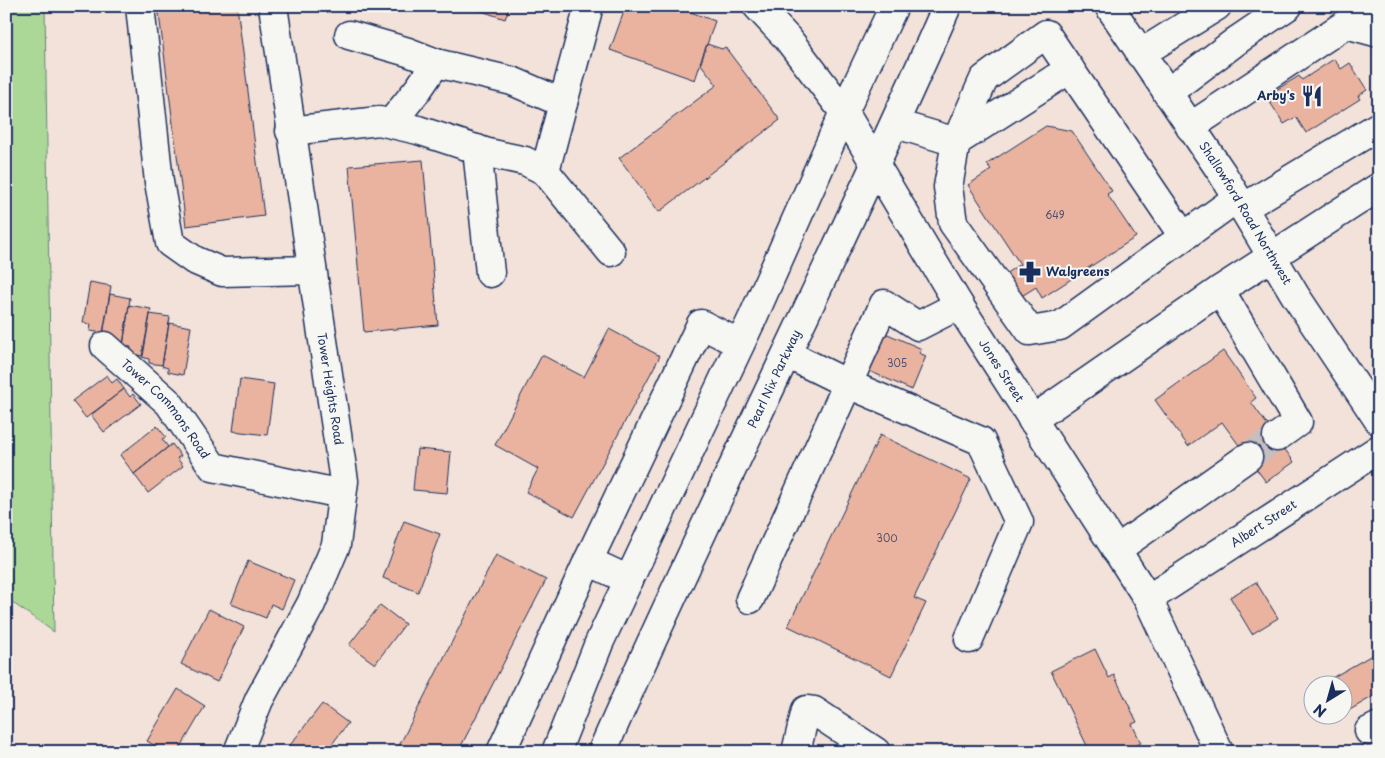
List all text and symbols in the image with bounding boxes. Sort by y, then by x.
restaurant icon: Arby's [1299,83,1325,109]
place label: Arby's [1256,86,1295,104]
street label: Shallowford Road Northwest [1195,137,1297,288]
house number: 649 [1045,207,1065,222]
pharmacy icon: Walgreens [1017,259,1043,285]
place label: Walgreens [1046,262,1110,280]
street label: Pearl Nix Parkway [743,326,805,431]
street label: Tower Heights Road [313,331,349,446]
street label: Jones Street [975,335,1029,405]
street label: Tower Commons Road [118,355,215,462]
house number: 305 [887,355,907,370]
street label: Albert Street [1227,495,1300,551]
house number: 300 [876,530,898,545]
north arrow [1302,676,1352,726]
text: N [1309,699,1331,723]

